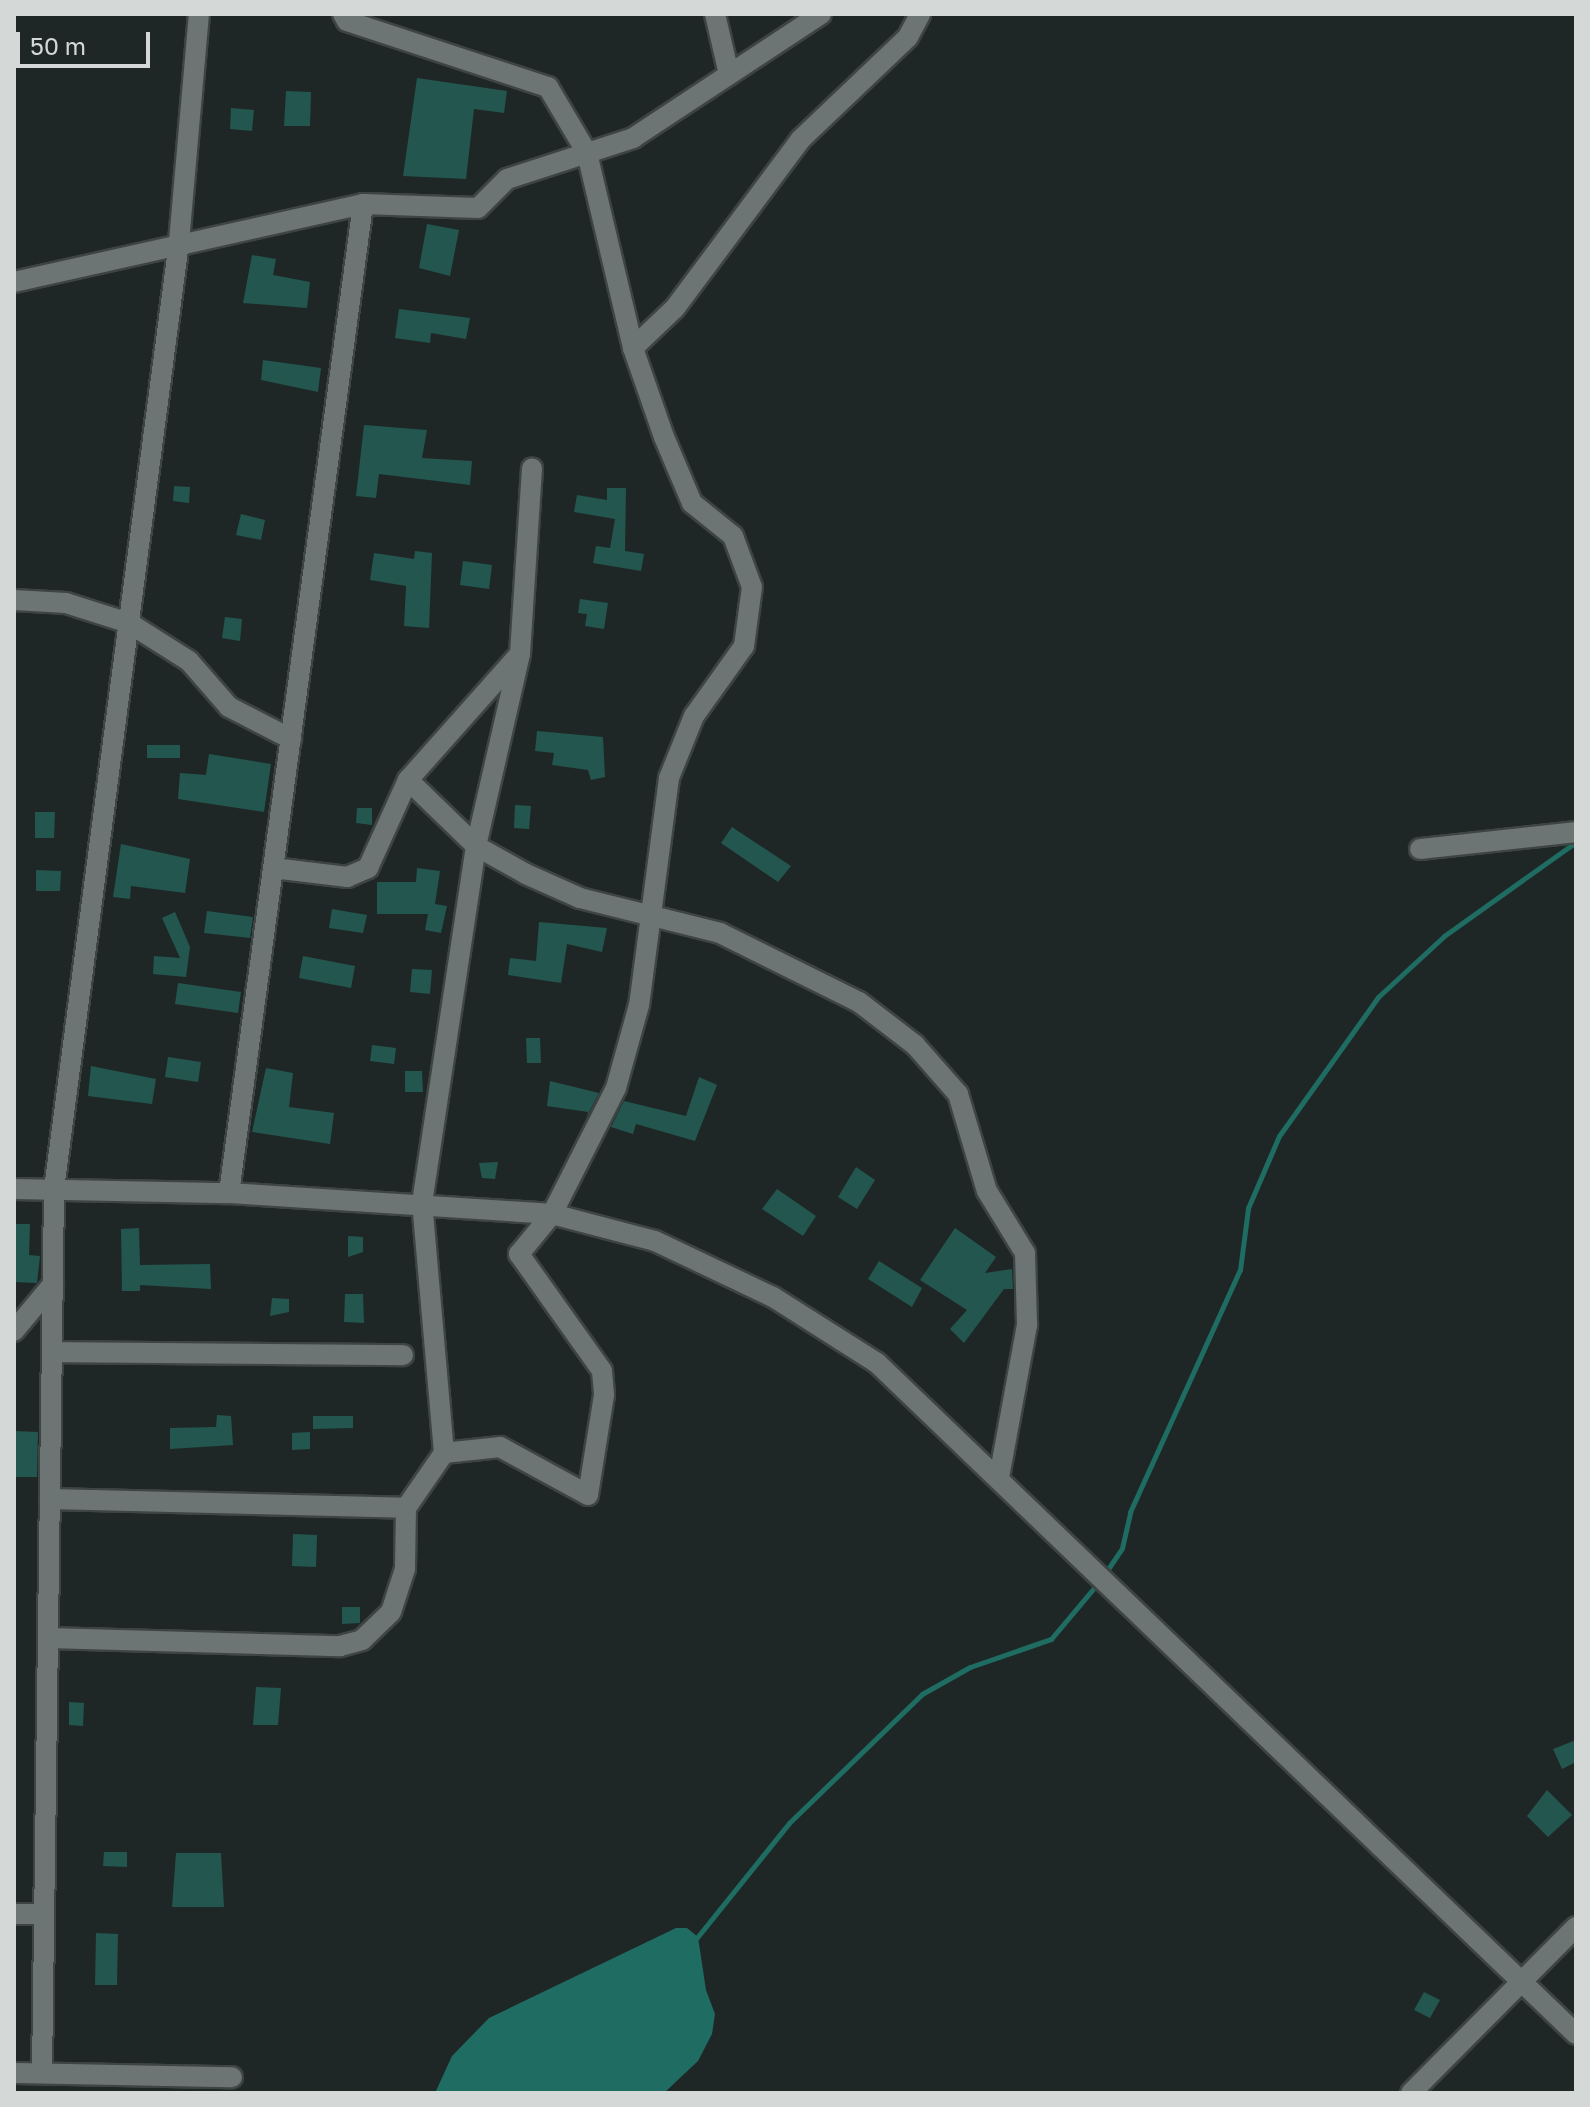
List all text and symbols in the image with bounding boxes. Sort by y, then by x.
scale bar [20,16,154,66]
text: 50 m [30,31,86,60]

